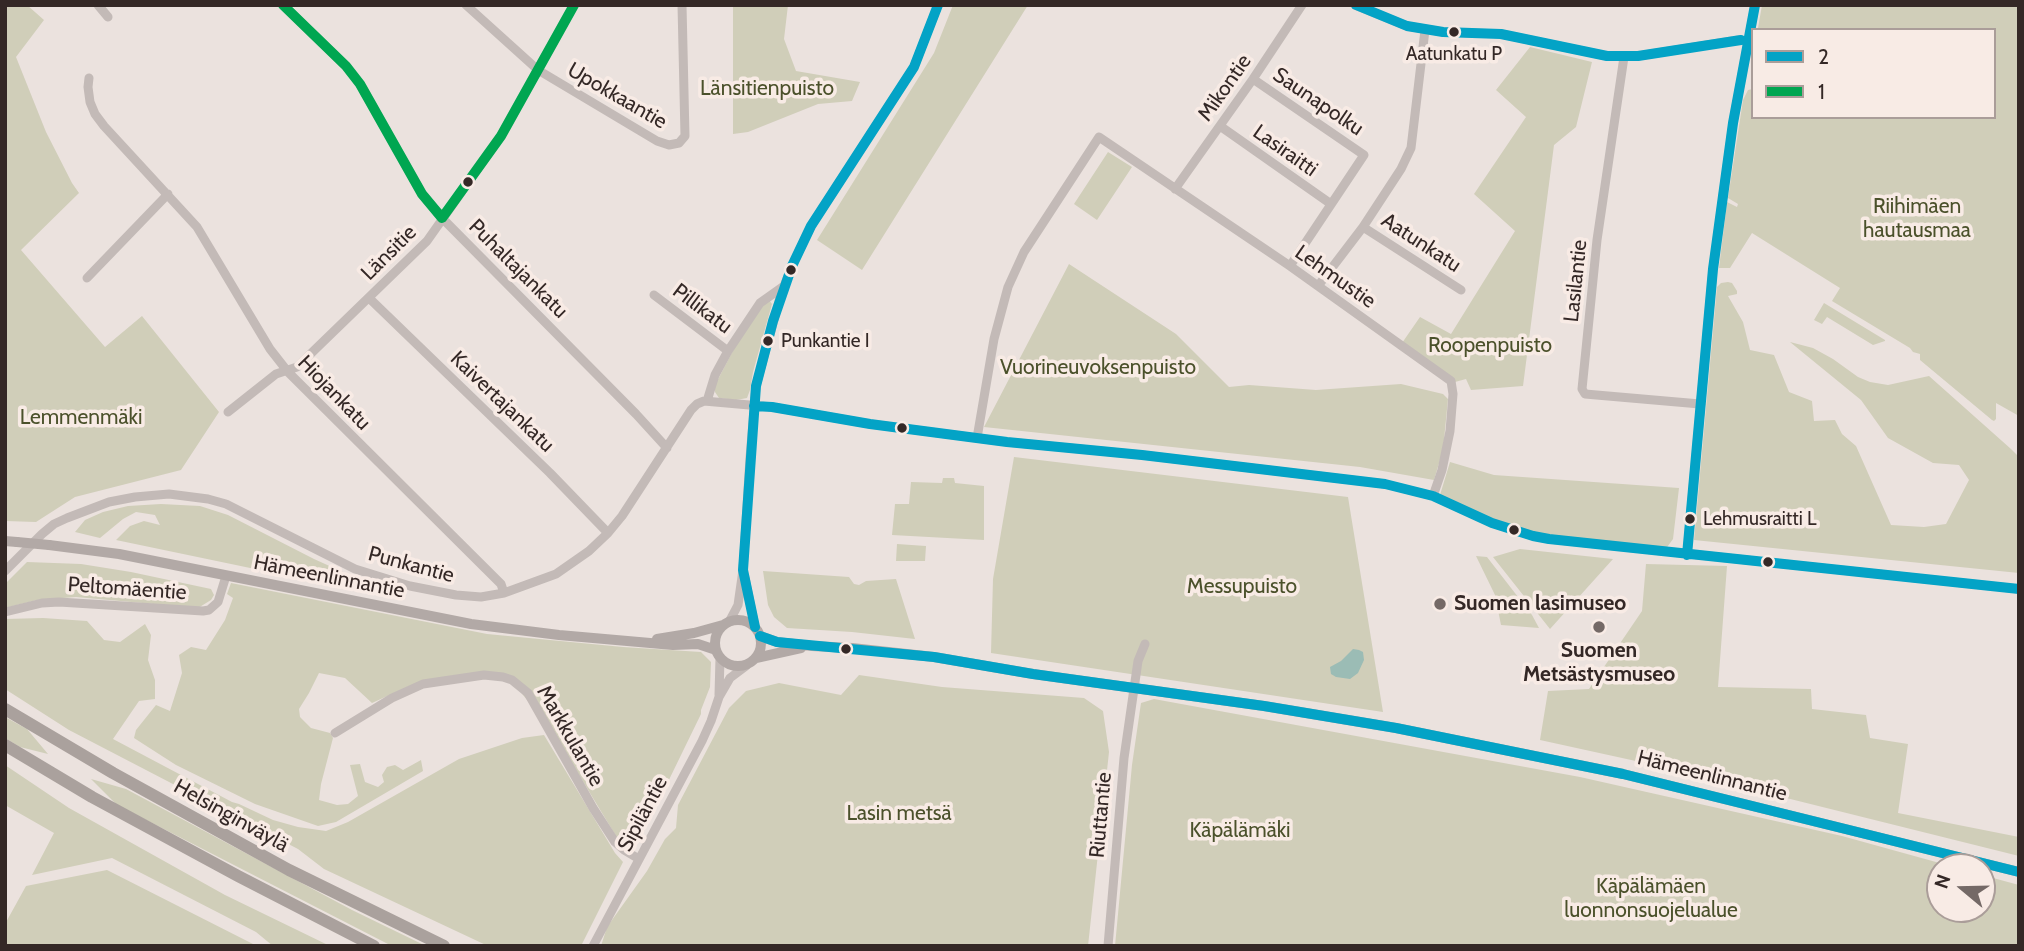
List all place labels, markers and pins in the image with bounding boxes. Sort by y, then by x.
marker: Aatunkatu P [1447,25,1461,39]
place label: Aatunkatu P [1406,43,1502,65]
unlabelled marker [461,175,475,189]
unlabelled marker [784,263,798,277]
place label: Punkantie I [781,330,870,352]
marker: Punkantie I [761,334,775,348]
unlabelled marker [895,421,909,435]
place label: Lehmusraitti L [1703,508,1816,530]
marker: Lehmusraitti L [1683,512,1697,526]
unlabelled marker [1507,523,1521,537]
unlabelled marker [1761,555,1775,569]
place label: Suomen lasimuseo [1454,591,1626,617]
marker: Suomen lasimuseo [1432,596,1448,612]
marker: Suomen Metsästysmuseo [1591,619,1607,635]
place label: Suomen Metsästysmuseo [1523,638,1675,688]
unlabelled marker [839,642,853,656]

